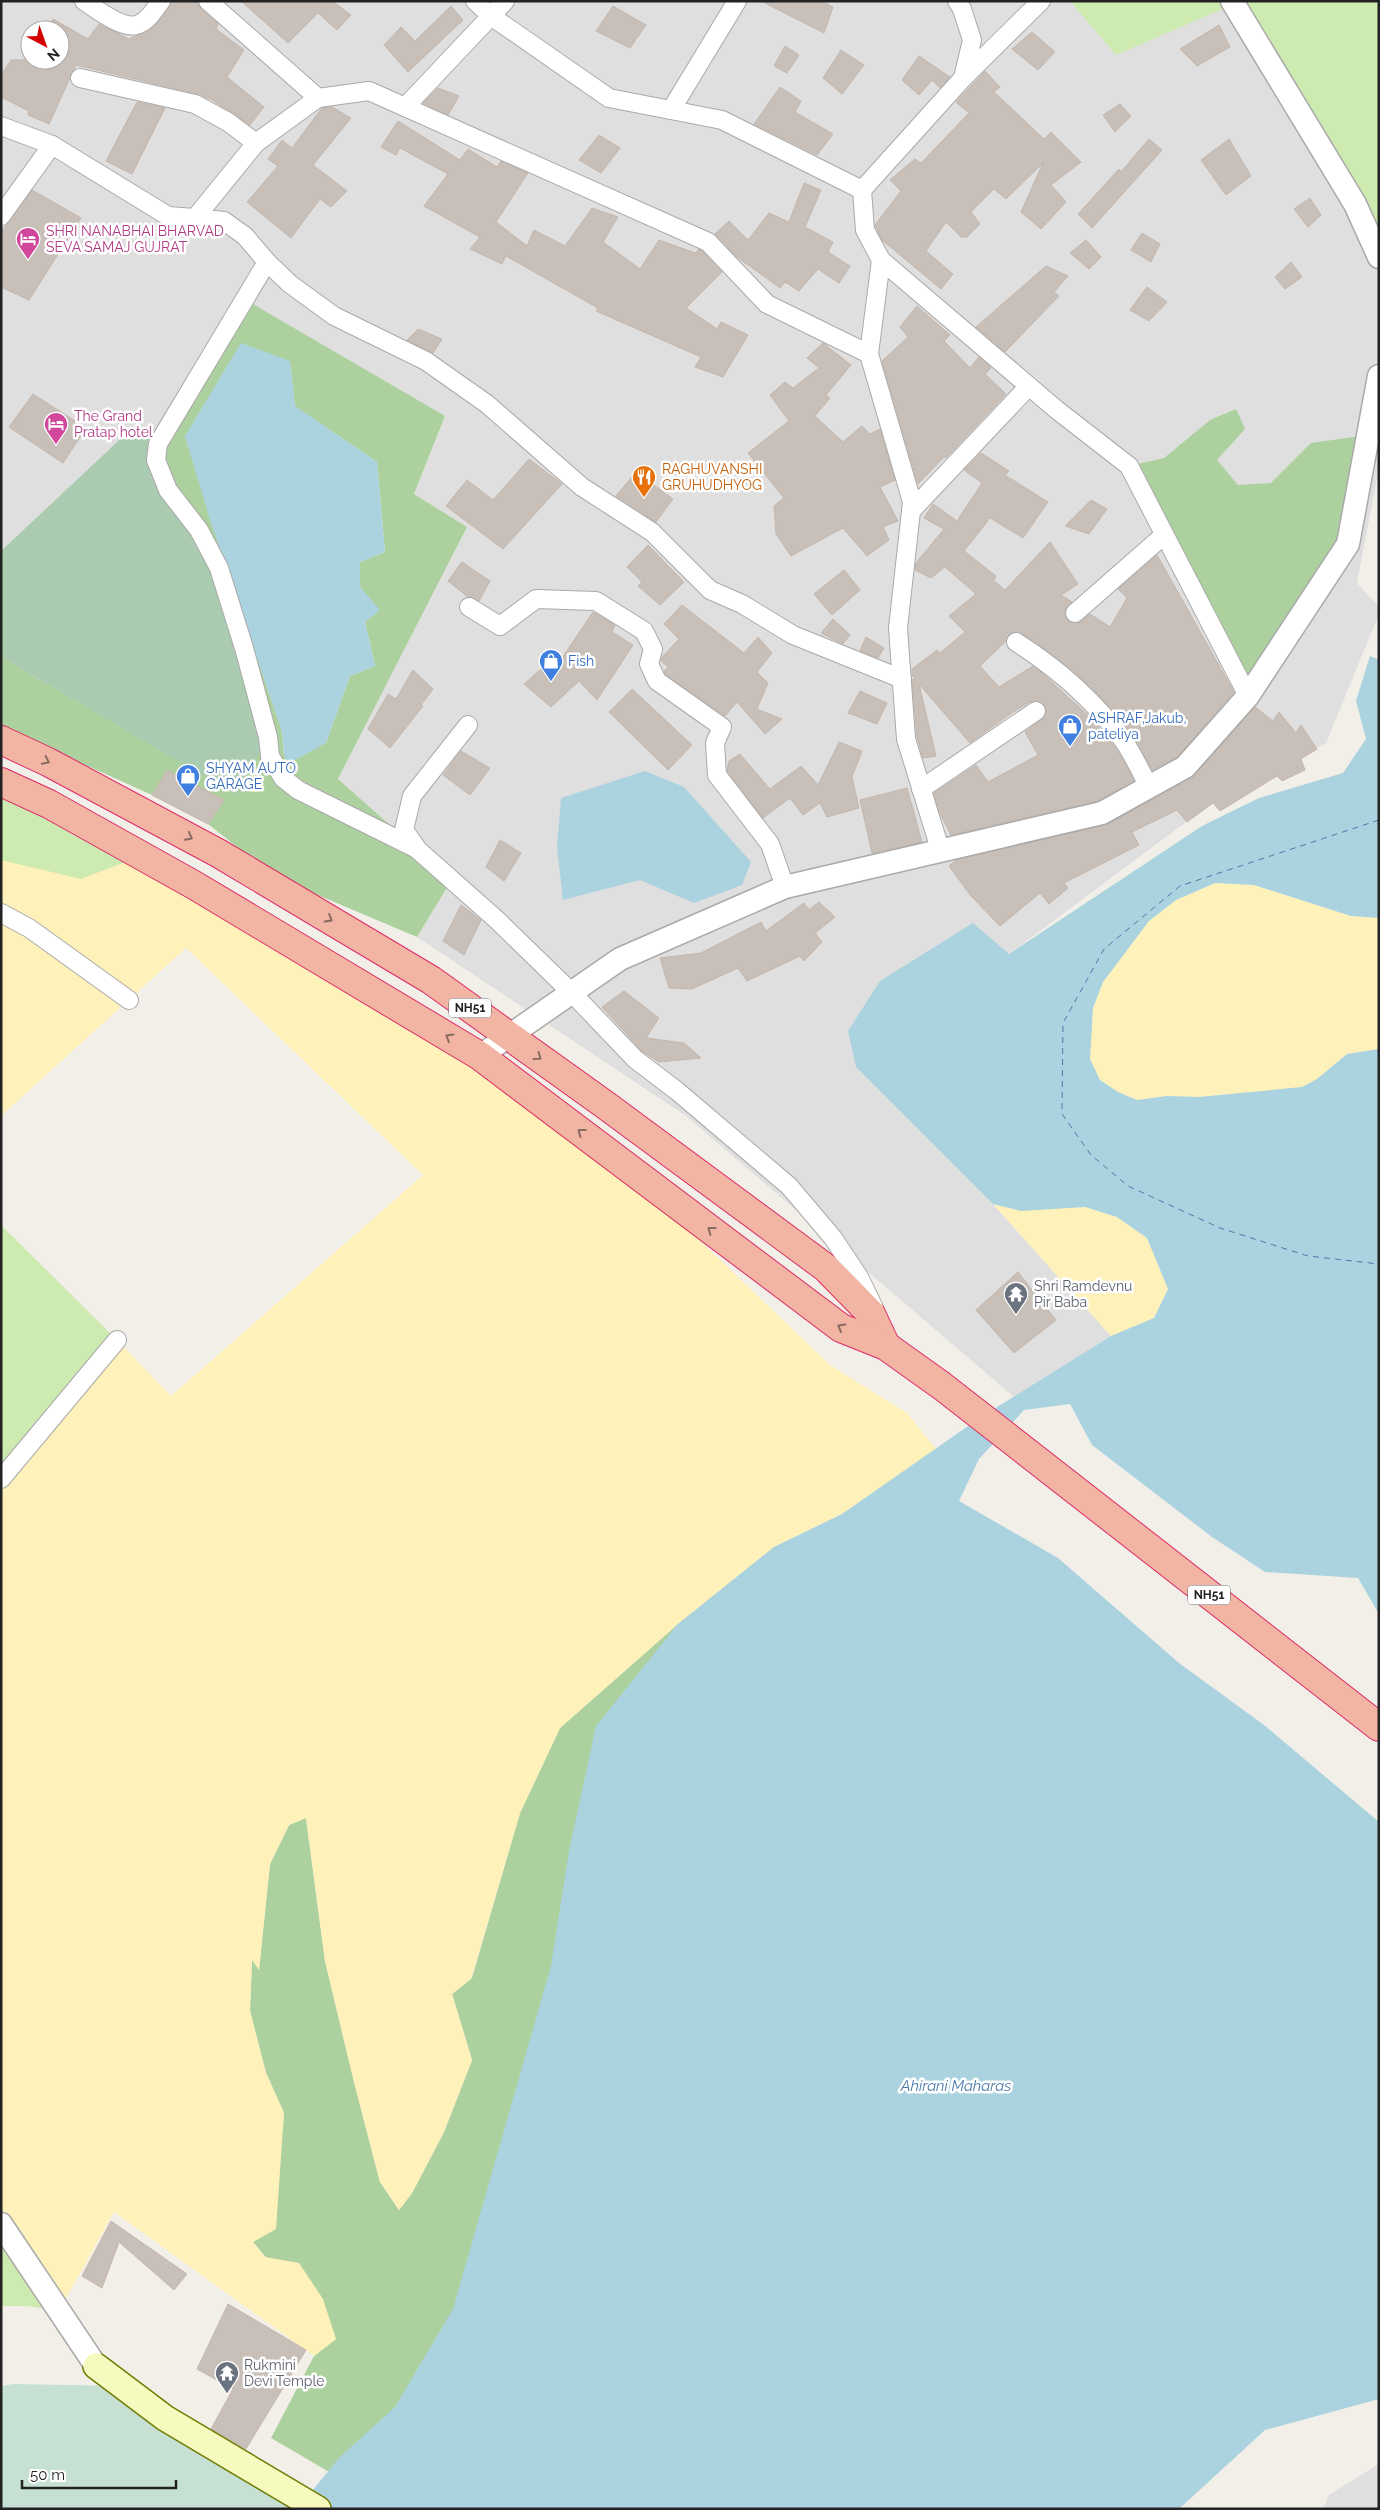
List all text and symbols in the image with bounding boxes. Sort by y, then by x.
north arrow [20,20,70,70]
text: N [44,45,63,64]
place label: SHRI NANABHAI BHARVAD SEVA SAMAJ GUJRAT [46,223,224,255]
hotel icon: SHRI NANABHAI BHARVAD SEVA SAMAJ GUJRAT [15,226,41,260]
place label: The Grand Pratap hotel [74,408,153,440]
hotel icon: The Grand Pratap hotel [43,411,69,445]
place label: RAGHUVANSHI GRUHUDHYOG [662,461,762,493]
restaurant icon: RAGHUVANSHI GRUHUDHYOG [631,464,657,498]
shop icon: Fish [538,648,564,682]
place label: Fish [568,653,594,669]
place label: ASHRAF,Jakub, pateliya [1088,710,1187,742]
shop icon: ASHRAF,Jakub, pateliya [1057,713,1083,747]
one-way arrow [40,755,49,765]
place label: SHYAM AUTO GARAGE [206,760,296,792]
shop icon: SHYAM AUTO GARAGE [175,763,201,797]
one-way arrow [184,831,193,841]
one-way arrow [324,913,333,923]
road number: NH51 [449,998,491,1018]
one-way arrow [446,1034,455,1044]
one-way arrow [532,1051,542,1060]
one-way arrow [577,1129,587,1138]
one-way arrow [707,1227,717,1236]
place label: Shri Ramdevnu Pir Baba [1034,1278,1132,1310]
temple icon: Shri Ramdevnu Pir Baba [1003,1281,1029,1315]
one-way arrow [838,1323,847,1333]
road number: NH51 [1188,1586,1230,1604]
water label: Ahirani Maharas [900,2077,1011,2095]
place label: Rukmini Devi Temple [244,2357,324,2389]
temple icon: Rukmini Devi Temple [214,2360,240,2394]
scale bar [22,2458,176,2490]
text: 50 m [30,2466,65,2484]

